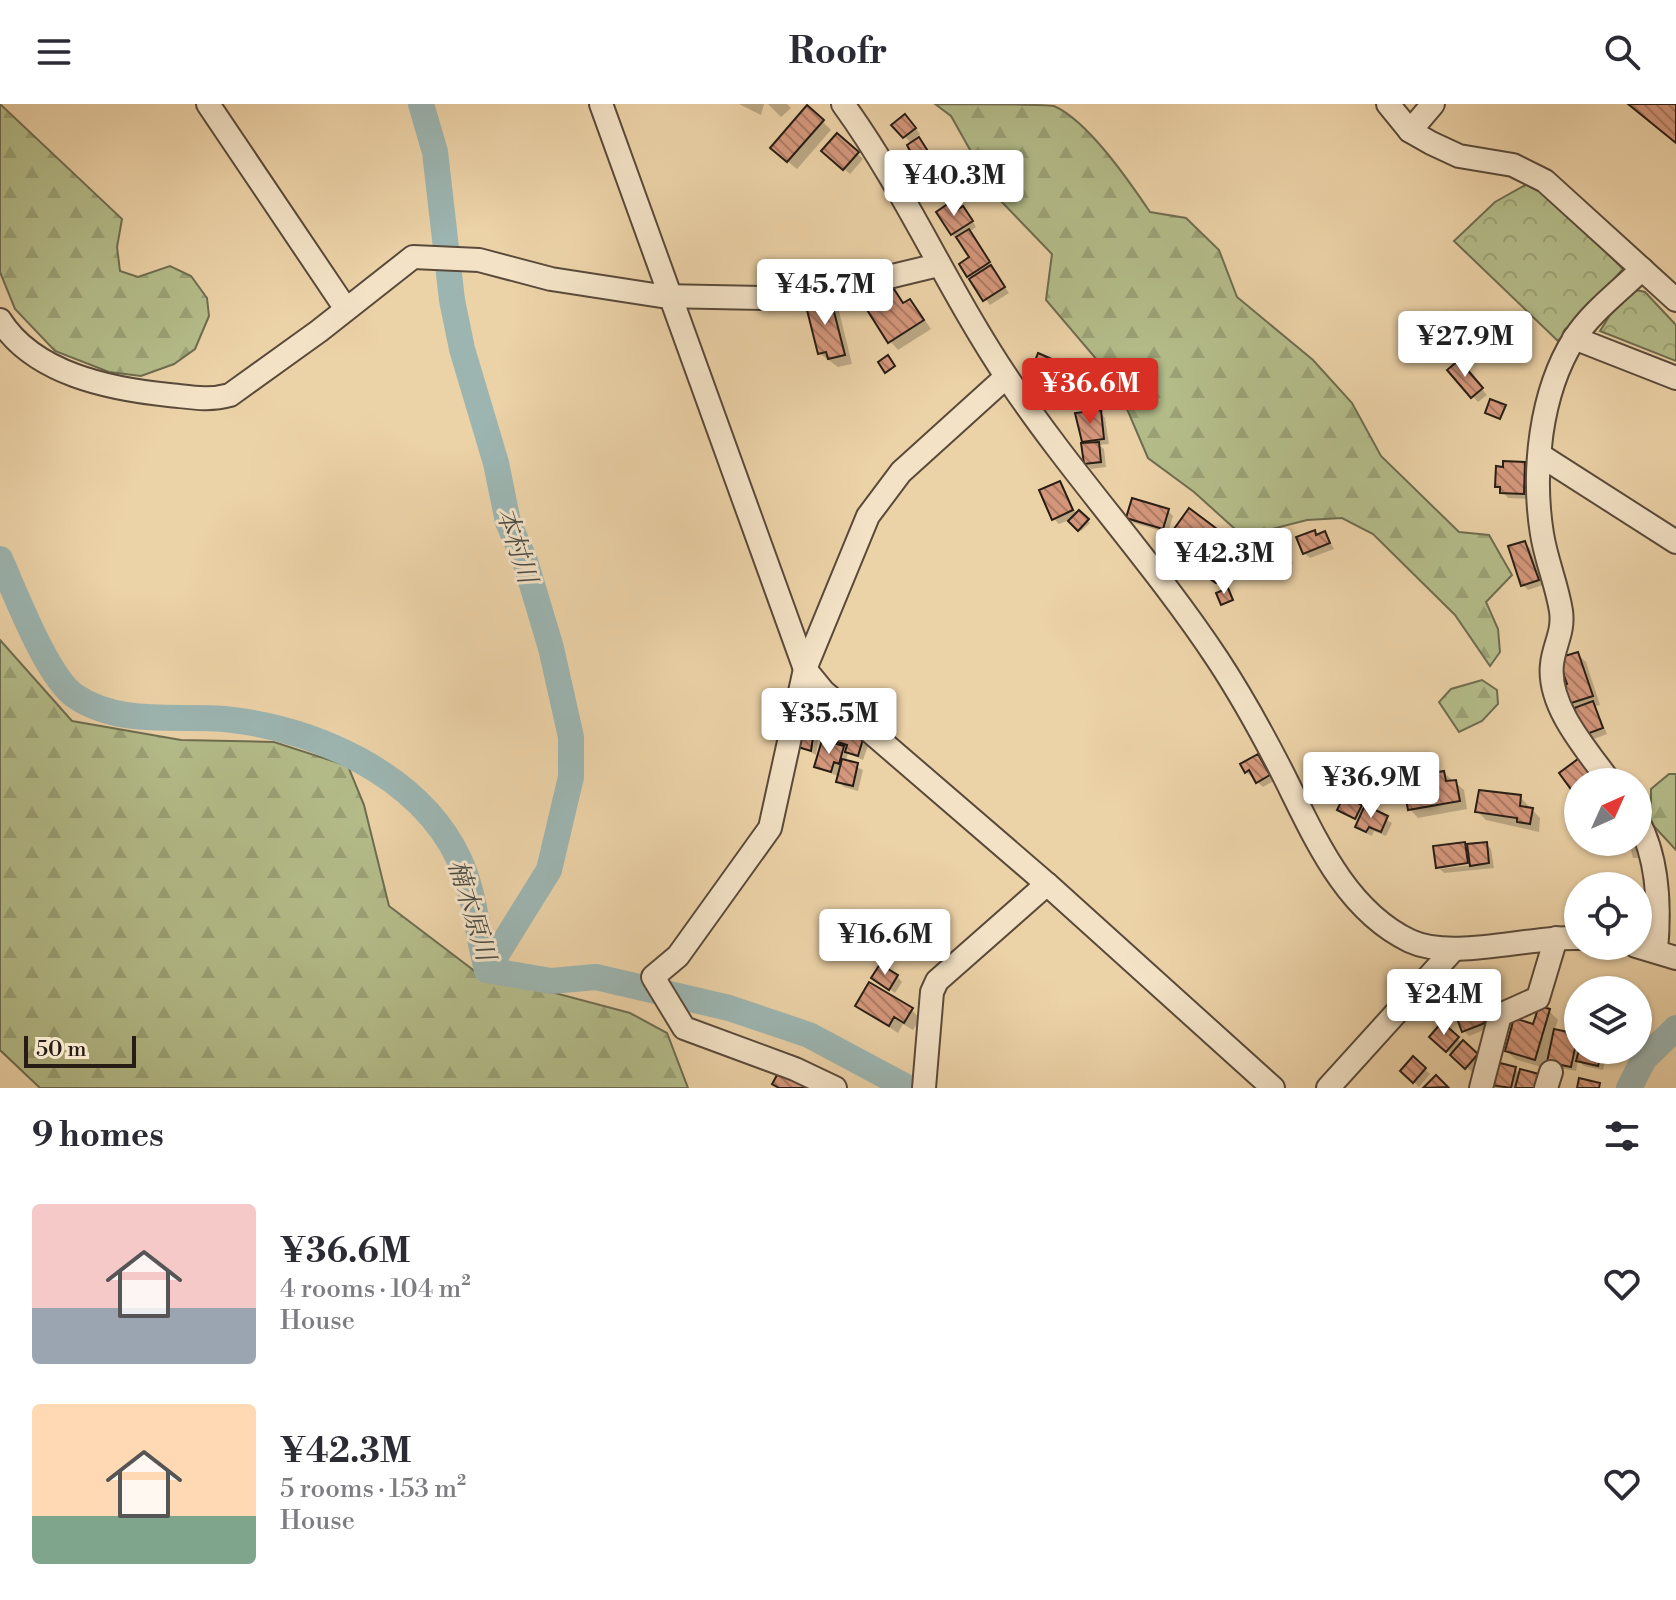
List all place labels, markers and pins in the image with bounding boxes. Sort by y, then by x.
pin: ¥40.3M [889,150,1019,218]
pin: ¥45.7M [760,259,890,327]
pin: ¥27.9M [1400,311,1530,379]
pin: ¥36.6M [1025,358,1155,426]
pin: ¥42.3M [1159,528,1289,596]
pin: ¥35.5M [764,688,894,756]
pin: ¥36.9M [1306,752,1436,820]
pin: ¥16.6M [820,909,950,977]
pin: ¥24M [1397,969,1491,1037]

